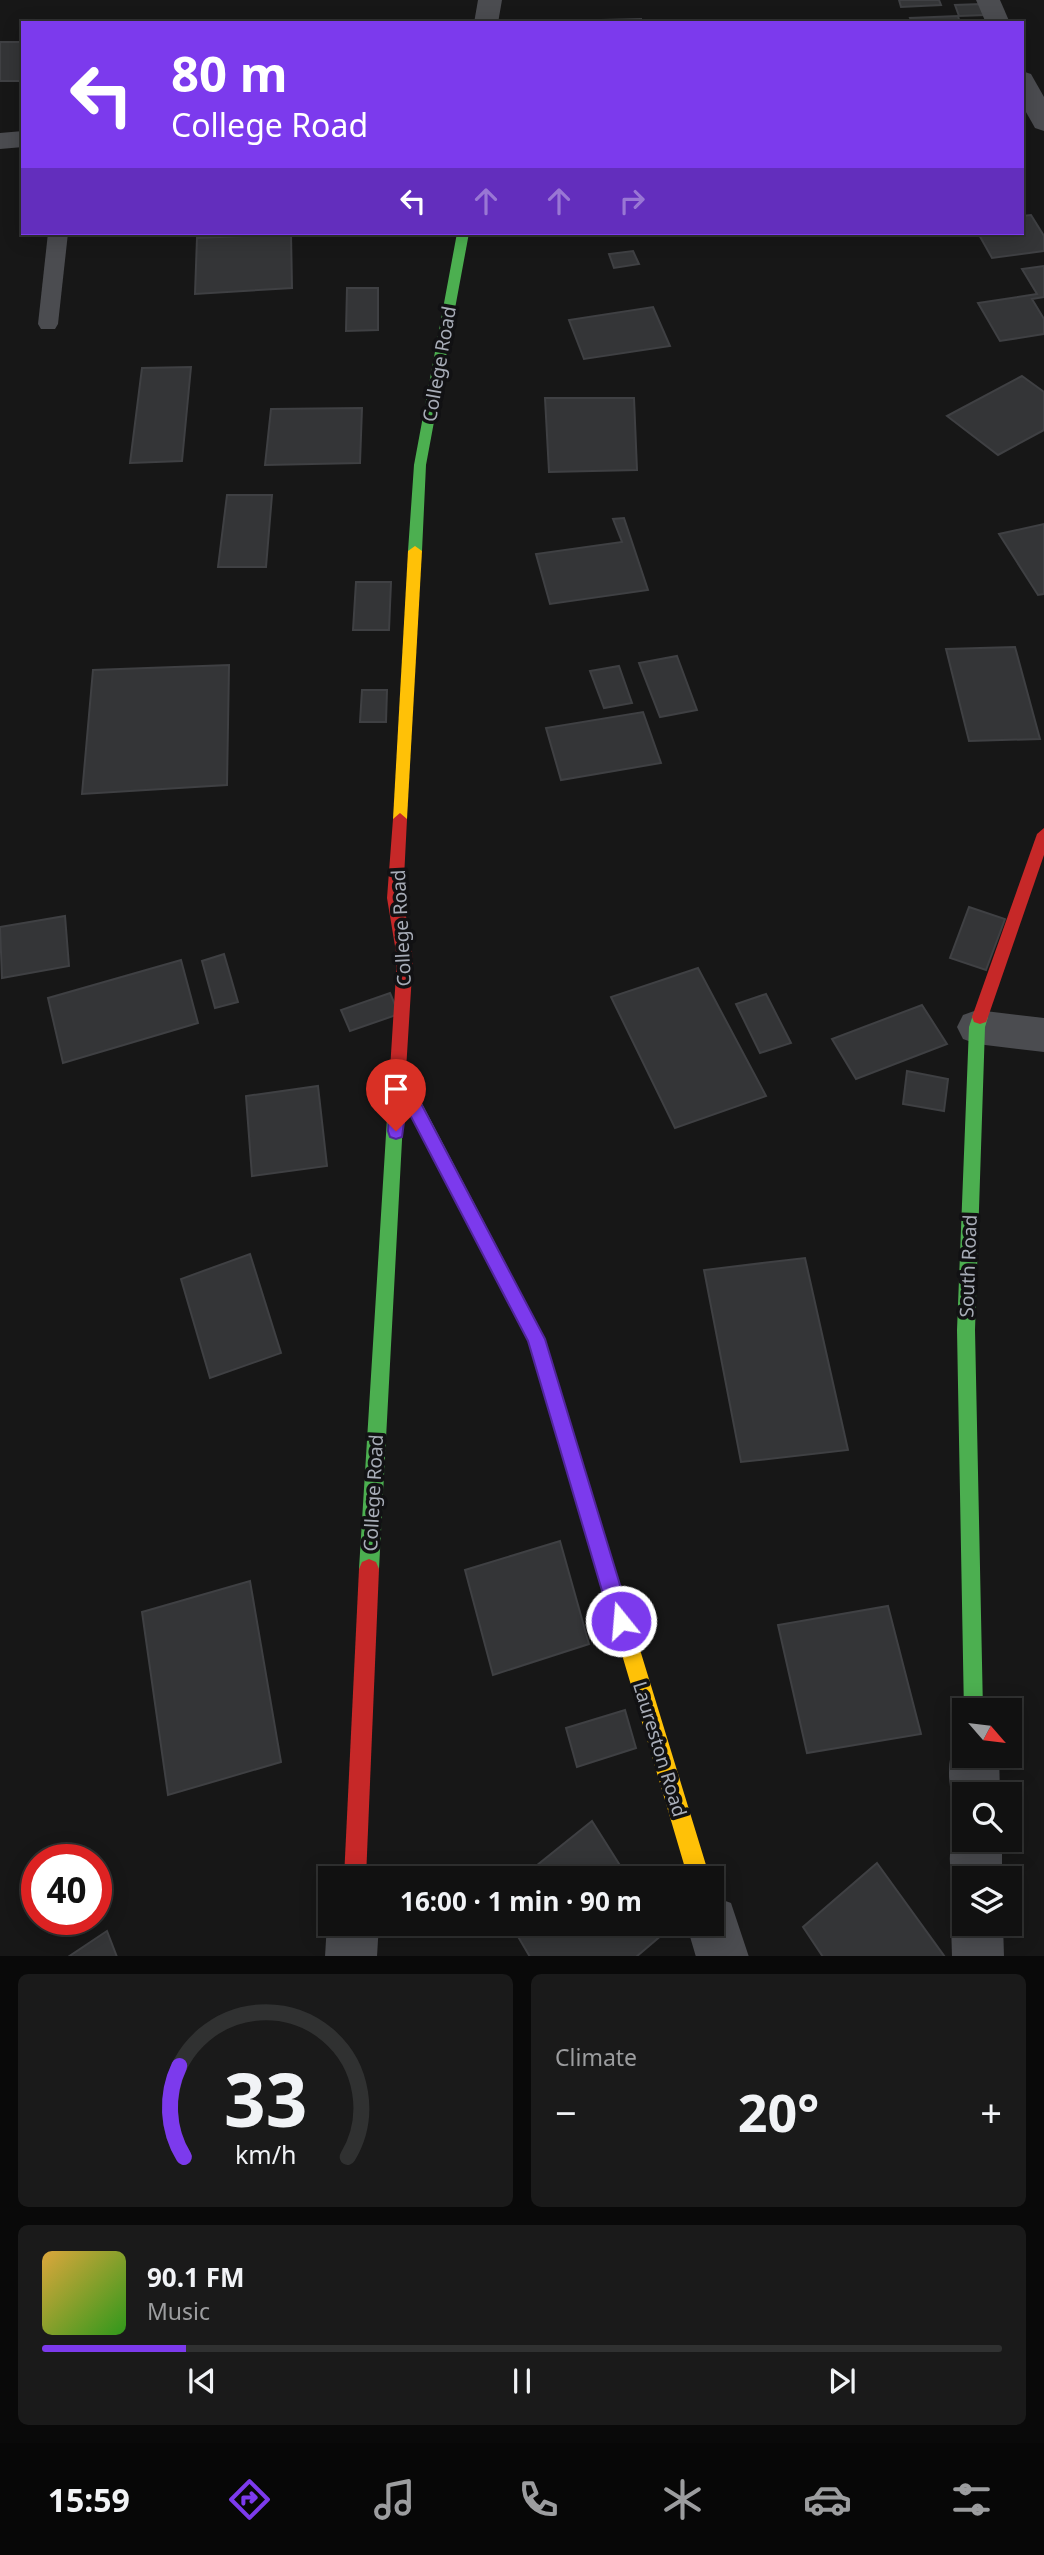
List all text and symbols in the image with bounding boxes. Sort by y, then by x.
text: 80 m [171,40,288,106]
icon: left [56,49,147,140]
text: College Road [171,103,368,146]
icon: left [394,182,432,220]
icon: ahead [467,182,505,220]
icon: ahead [540,182,578,220]
icon: right [613,182,651,220]
street label: College Road [416,304,462,424]
street label: College Road [385,869,417,987]
pin [366,1059,426,1131]
icon: arrive [377,1070,415,1108]
street label: South Road [953,1214,983,1318]
street label: College Road [357,1434,389,1552]
position arrow [584,1584,658,1658]
street label: Laureston Road [627,1678,693,1820]
north arrow [952,1698,1022,1768]
map controls [952,1698,1022,1936]
button: search [952,1782,1022,1852]
speed limit sign: 40 [21,1844,112,1935]
button: layers [952,1866,1022,1936]
text: 16:00 · 1 min · 90 m [400,1883,642,1919]
text: Climate [555,2041,637,2073]
text: 33 [224,2049,307,2148]
text: 20° [738,2076,819,2147]
text: − [555,2086,577,2138]
text: + [980,2086,1002,2138]
text: km/h [235,2136,296,2170]
text: 90.1 FM [147,2259,244,2295]
text: Music [147,2295,210,2327]
icon: previous [183,2362,221,2400]
icon: pause [503,2362,541,2400]
icon: next [823,2362,861,2400]
icon: directions [225,2475,274,2524]
icon: music [370,2475,419,2524]
icon: phone [514,2475,563,2524]
icon: climate [658,2475,707,2524]
icon: car [803,2475,852,2524]
icon: filters [947,2475,996,2524]
text: 15:59 [48,2478,130,2521]

